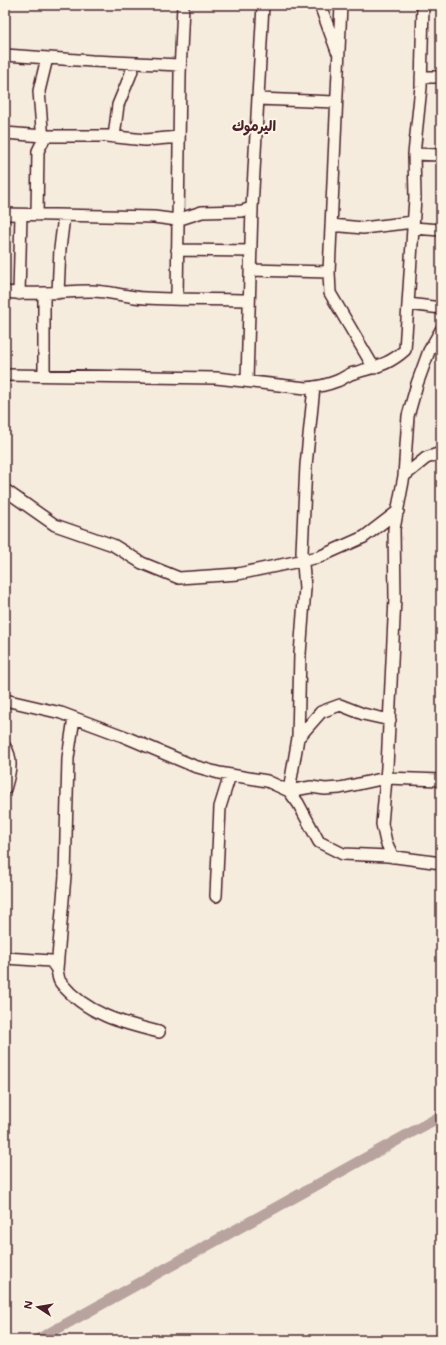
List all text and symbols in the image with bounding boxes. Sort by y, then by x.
district label: اليرموك [232,116,276,136]
north arrow [18,1287,58,1327]
text: N [20,1299,36,1310]

